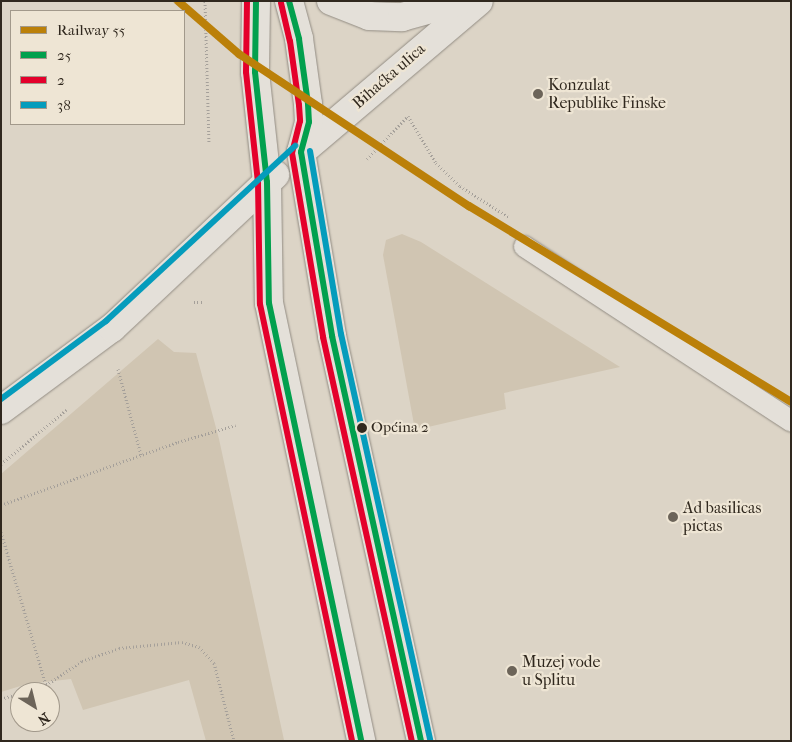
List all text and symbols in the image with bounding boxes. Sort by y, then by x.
legend [10,10,185,125]
text: Railway 55 [57,21,125,39]
street label: Bihaćka ulica [349,39,429,113]
text: 25 [57,46,71,64]
text: 2 [57,71,65,89]
place label: Konzulat Republike Finske [548,75,666,113]
marker: Konzulat Republike Finske [532,88,544,100]
text: 38 [57,96,71,114]
place label: Općina 2 [371,419,429,437]
marker: Općina 2 [357,423,367,433]
place label: Ad basilicas pictas [683,498,761,536]
marker: Ad basilicas pictas [667,511,679,523]
place label: Muzej vode u Splitu [522,652,600,690]
marker: Muzej vode u Splitu [506,665,518,677]
north arrow [10,682,60,732]
text: N [34,709,53,729]

